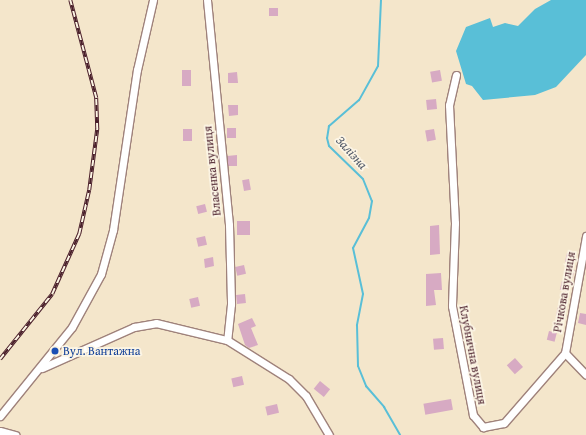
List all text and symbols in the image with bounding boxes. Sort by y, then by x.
street label: Власенка вулиця [200,125,224,217]
water label: Залізна [332,133,370,173]
street label: Річкова вулиця [550,251,578,333]
street label: Клубнична вулиця [456,304,490,406]
place label: Вул. Вантажна [63,344,141,358]
marker: Вул. Вантажна [50,346,60,356]

